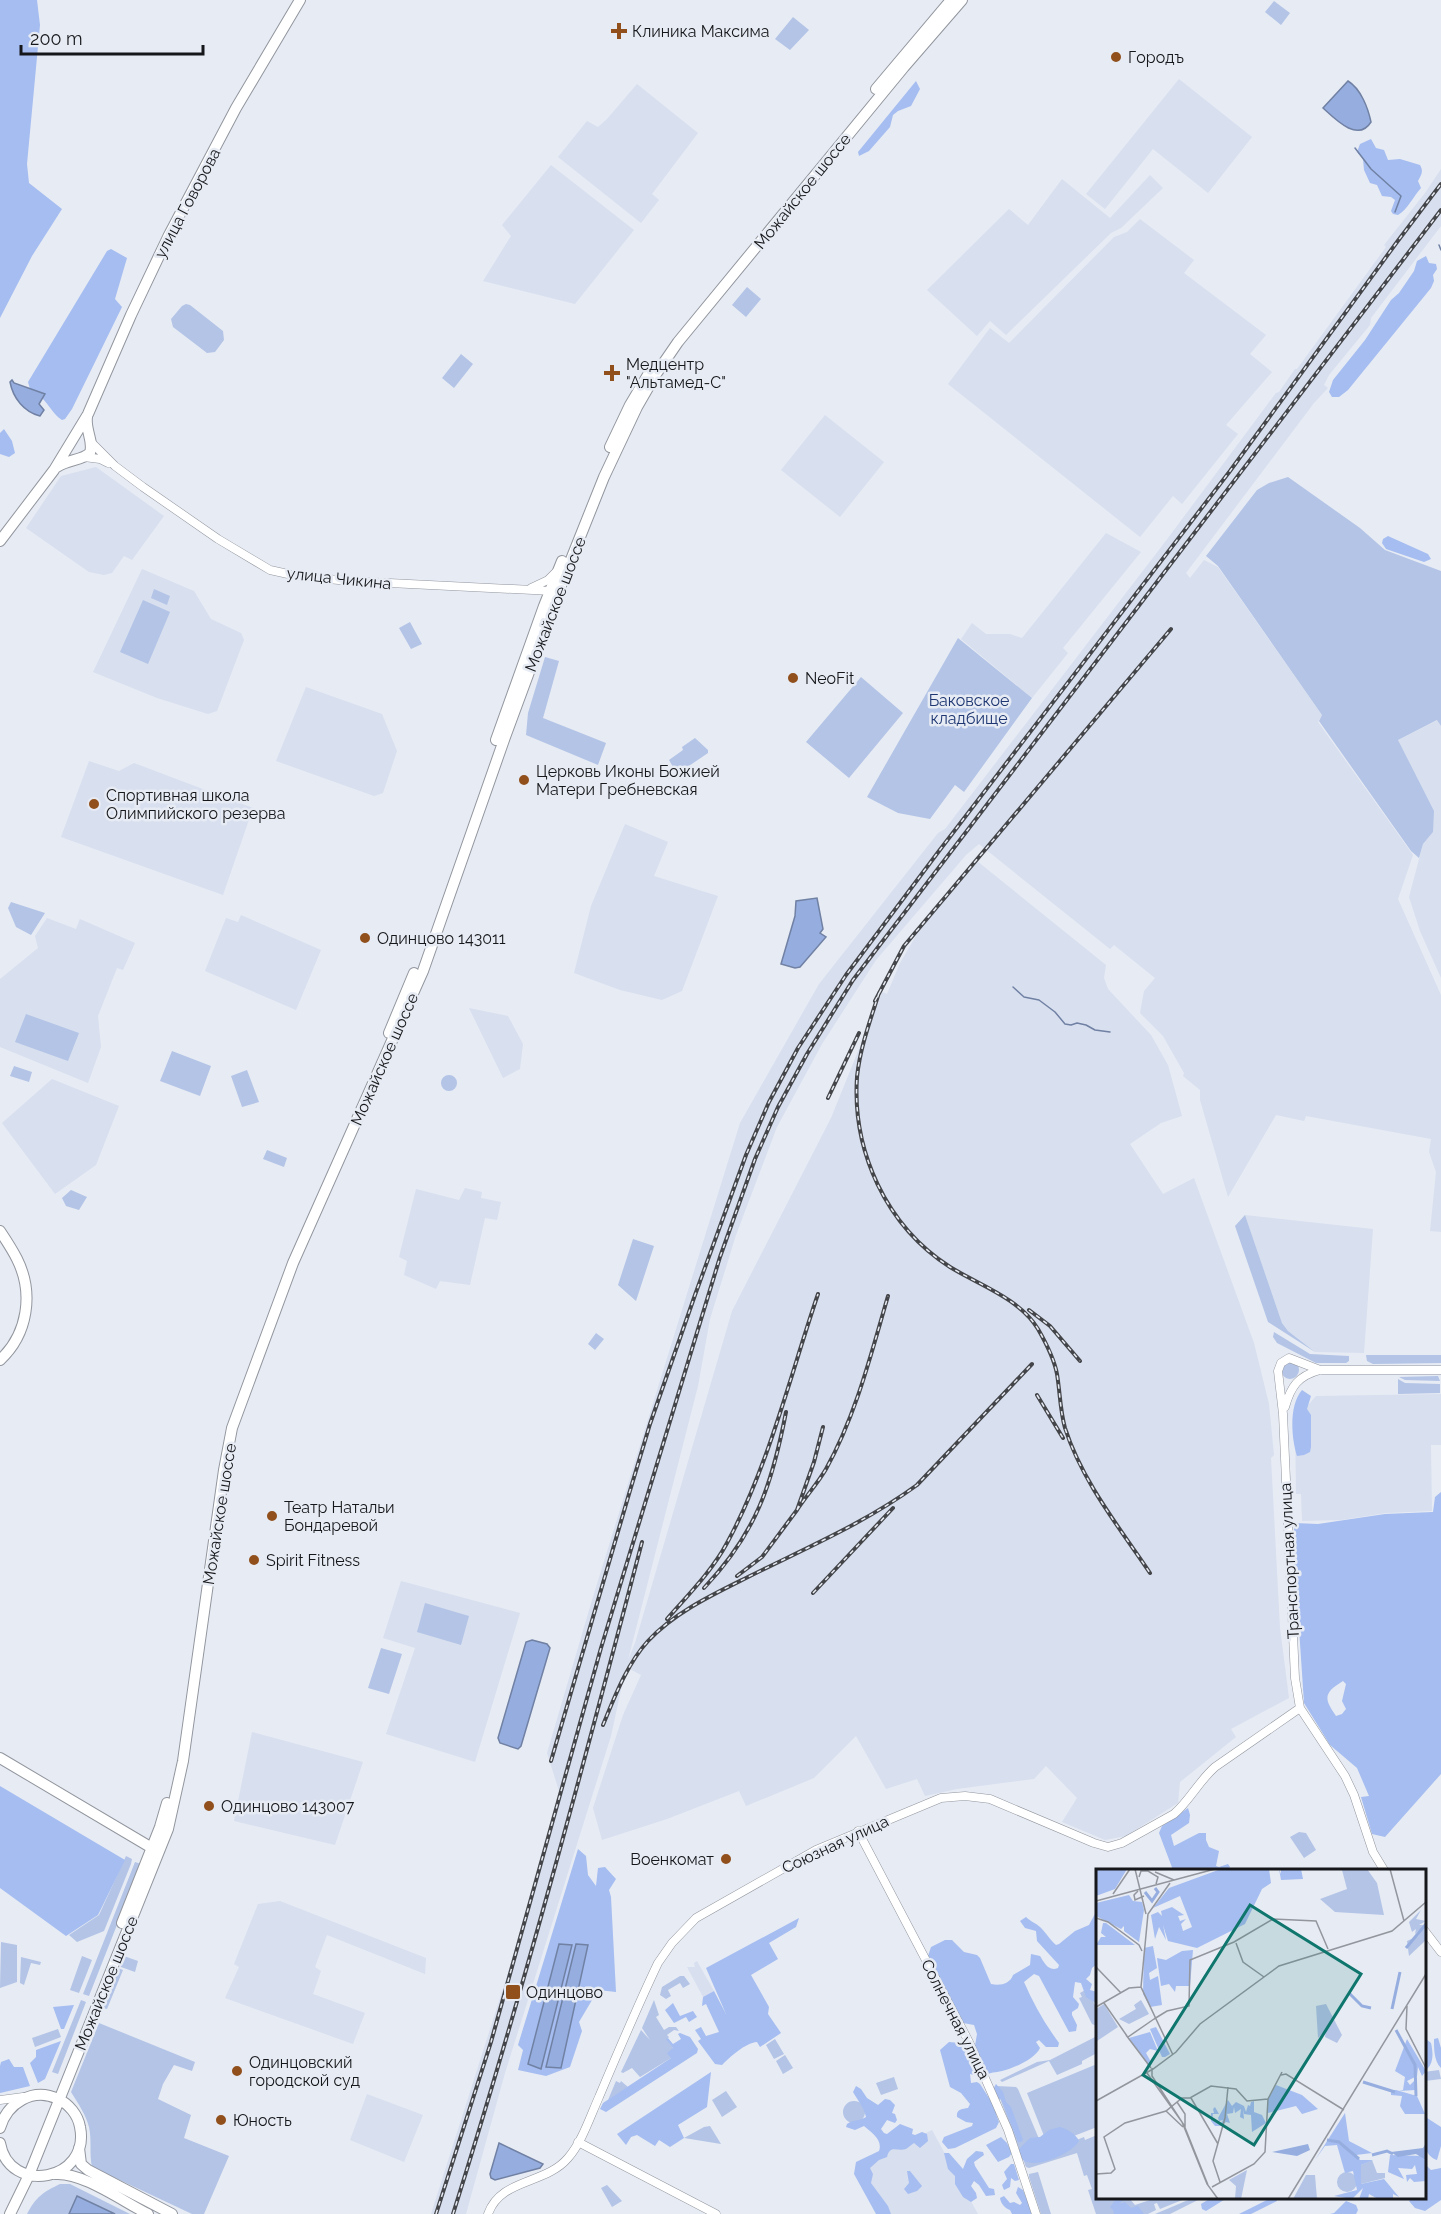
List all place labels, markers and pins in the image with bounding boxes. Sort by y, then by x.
marker: Клиника Максима [610,22,628,40]
place label: Клиника Максима [632,22,769,41]
place label: Городъ [1128,48,1184,67]
marker: Городъ [1109,50,1123,64]
place label: Медцентр "Альтамед-С" [626,355,726,392]
marker: Медцентр "Альтамед-С" [603,364,621,382]
place label: NeoFit [805,669,855,688]
marker: NeoFit [786,671,800,685]
place label: Церковь Иконы Божией Матери Гребневская [536,762,720,799]
marker: Церковь Иконы Божией Матери Гребневская [517,773,531,787]
place label: Спортивная школа Олимпийского резерва [106,786,285,823]
marker: Спортивная школа Олимпийского резерва [87,797,101,811]
place label: Одинцово 143011 [377,929,506,948]
marker: Одинцово 143011 [358,931,372,945]
place label: Театр Натальи Бондаревой [284,1498,395,1535]
marker: Театр Натальи Бондаревой [265,1509,279,1523]
place label: Spirit Fitness [266,1551,360,1570]
marker: Spirit Fitness [247,1553,261,1567]
place label: Одинцово 143007 [221,1797,355,1816]
marker: Одинцово 143007 [202,1799,216,1813]
place label: Военкомат [630,1850,714,1869]
marker: Военкомат [719,1852,733,1866]
marker: Одинцово [504,1983,522,2001]
place label: Одинцово [526,1983,603,2002]
place label: Одинцовский городской суд [249,2053,360,2090]
marker: Одинцовский городской суд [230,2064,244,2078]
place label: Юность [233,2111,292,2130]
marker: Юность [214,2113,228,2127]

